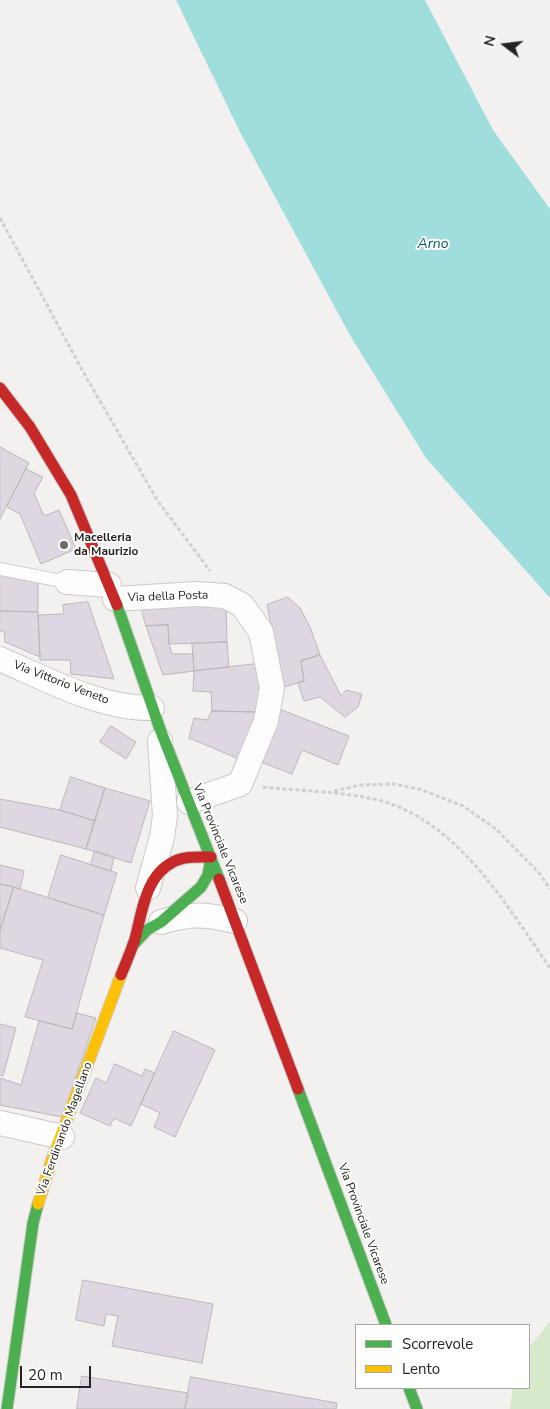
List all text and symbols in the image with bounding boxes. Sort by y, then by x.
north arrow [480,20,530,70]
text: N [479,33,501,49]
water label: Arno [418,237,448,253]
place label: Macelleria da Maurizio [74,531,138,559]
marker: Macelleria da Maurizio [58,539,70,551]
street label: Via della Posta [127,588,209,606]
street label: Via Vittorio Veneto [11,658,111,708]
street label: Via Provinciale Vicarese [189,782,251,906]
street label: Via Ferdinando Magellano [34,1060,96,1198]
street label: Via Provinciale Vicarese [334,1161,392,1287]
legend [355,1324,530,1389]
text: Scorrevole [402,1334,473,1354]
scale bar [22,1356,94,1388]
text: Lento [402,1359,440,1379]
text: 20 m [28,1365,63,1385]

